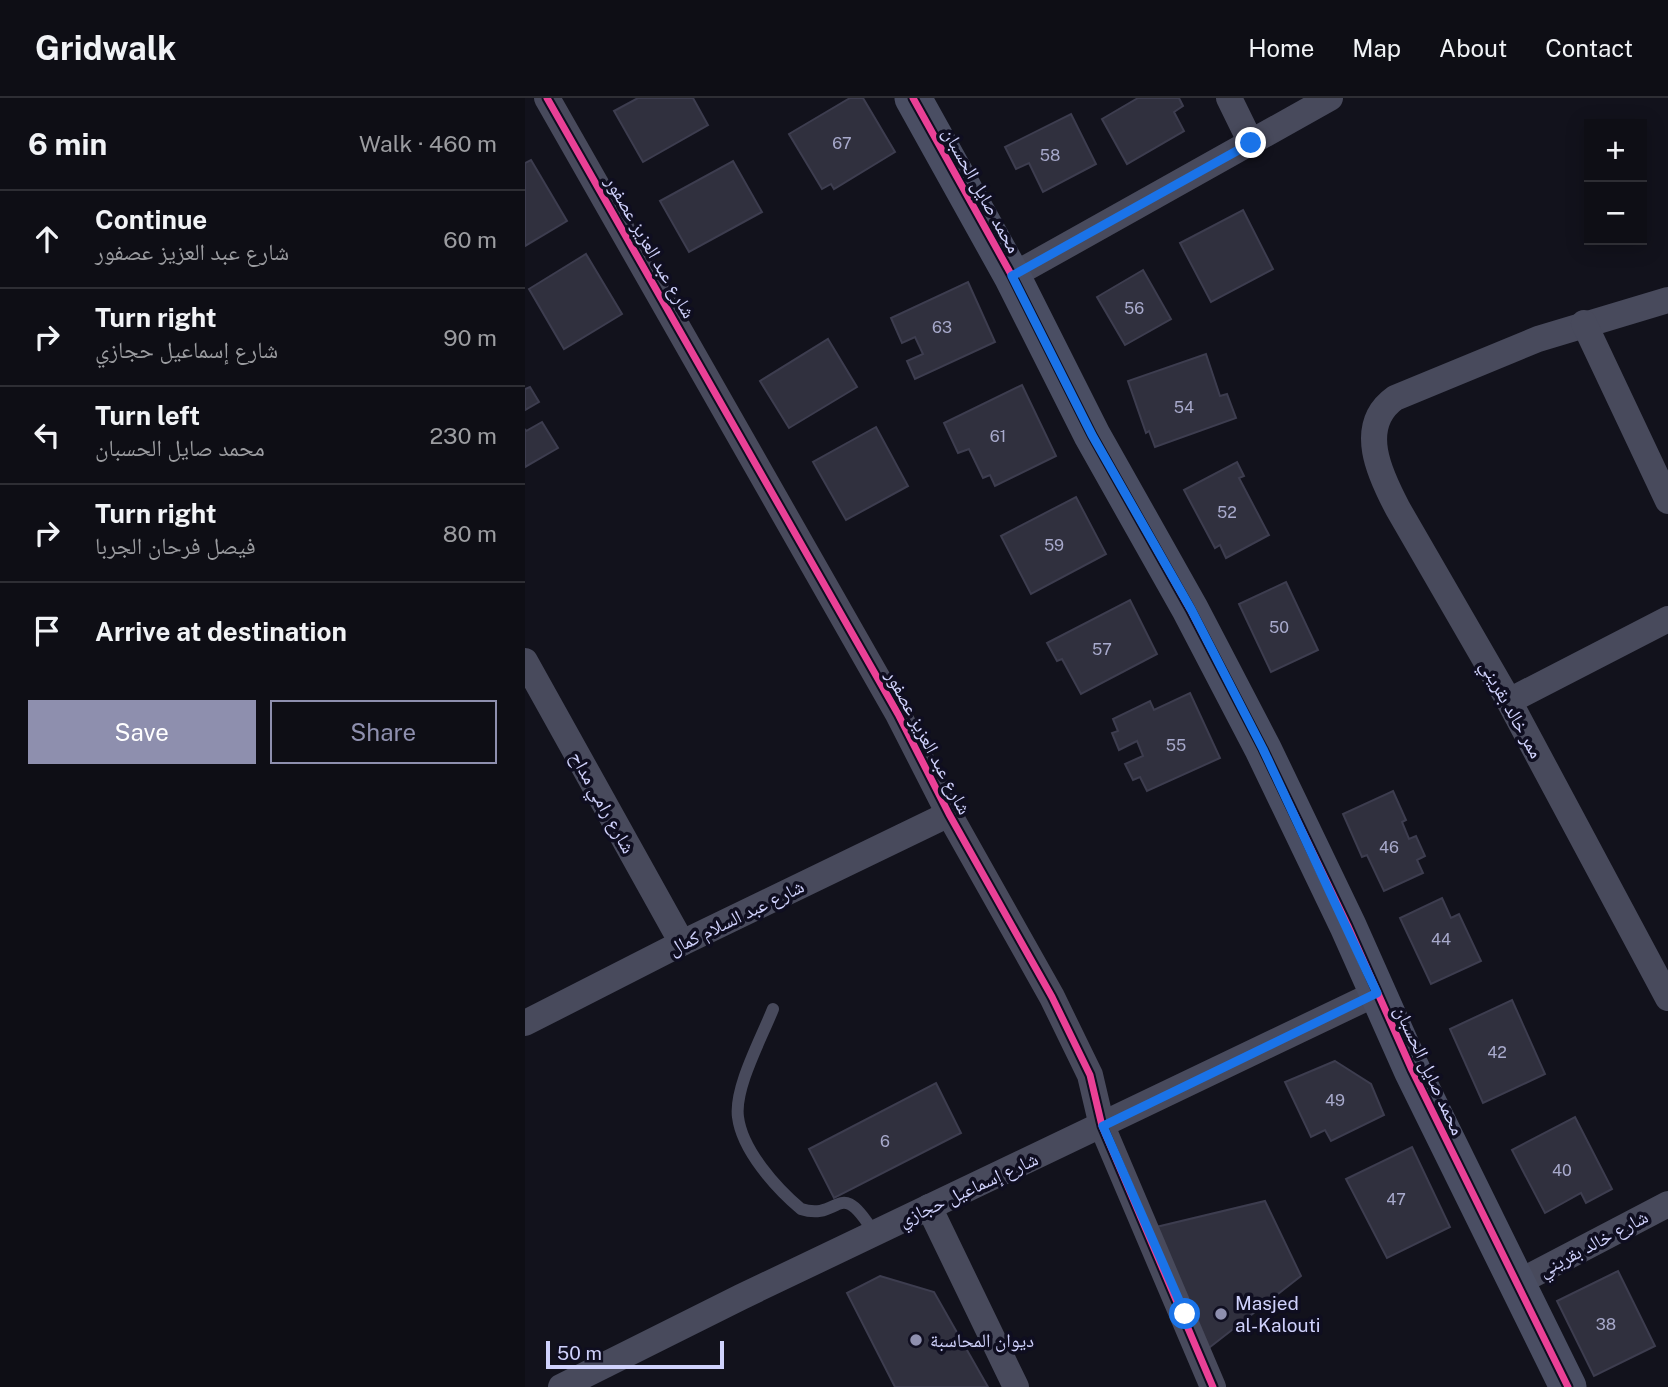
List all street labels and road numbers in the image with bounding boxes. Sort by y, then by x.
street label: محمد صايل الحسبان [938,123,1026,257]
street label: شارع عبد العزيز عصفور [600,171,701,322]
street label: ممر خالد بقريني [1472,656,1548,764]
street label: شارع عبد العزيز عصفور [880,665,976,818]
street label: شارع رامي مداح [562,747,640,859]
street label: شارع عبد السلام كمال [665,875,809,962]
street label: محمد صايل الحسبان [1390,1002,1470,1139]
street label: شارع إسماعيل حجازي [895,1147,1043,1235]
street label: شارع خالد بقريني [1535,1205,1654,1285]

